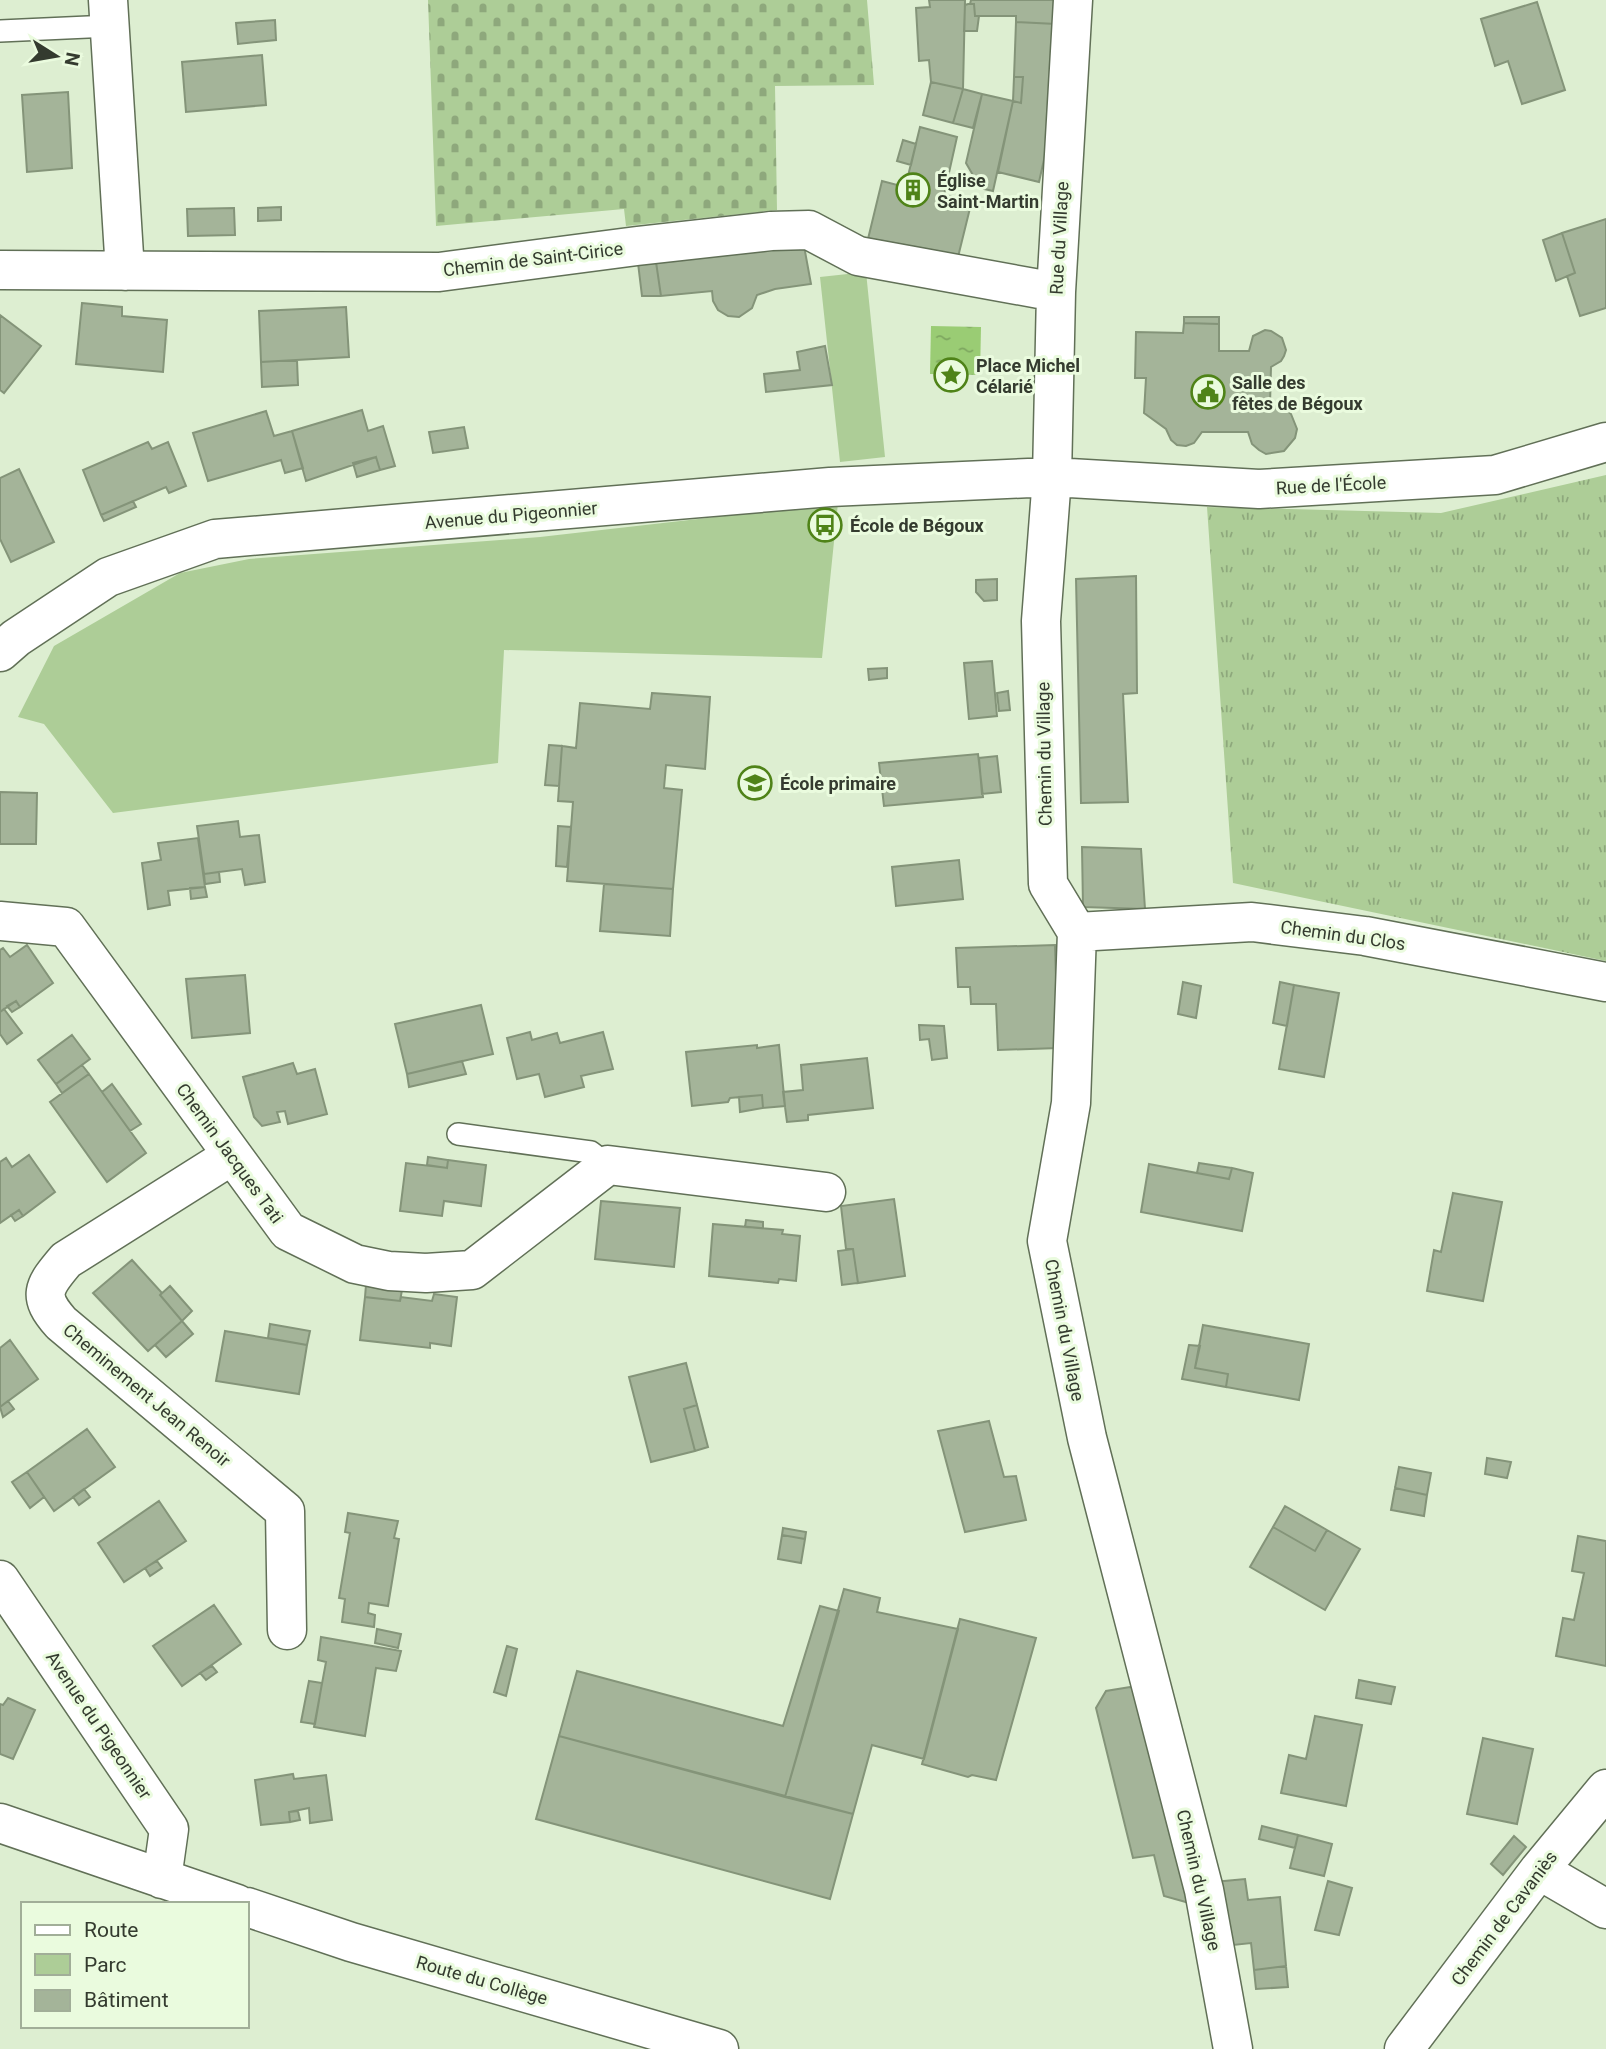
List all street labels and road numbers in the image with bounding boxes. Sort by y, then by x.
street label: Rue du Village [1046,181,1072,295]
street label: Chemin de Saint-Cirice [442,238,624,280]
street label: Rue de l'École [1275,472,1387,498]
street label: Avenue du Pigeonnier [424,497,598,533]
street label: Chemin du Village [1032,682,1056,826]
street label: Chemin du Clos [1279,916,1407,954]
street label: Chemin Jacques Tati [172,1079,288,1227]
street label: Chemin du Village [1041,1257,1089,1403]
street label: Cheminement Jean Renoir [59,1319,235,1471]
street label: Avenue du Pigeonnier [42,1647,156,1803]
street label: Chemin du Village [1173,1807,1225,1953]
street label: Chemin de Cavaniès [1447,1847,1561,1989]
street label: Route du Collège [414,1951,550,2009]

